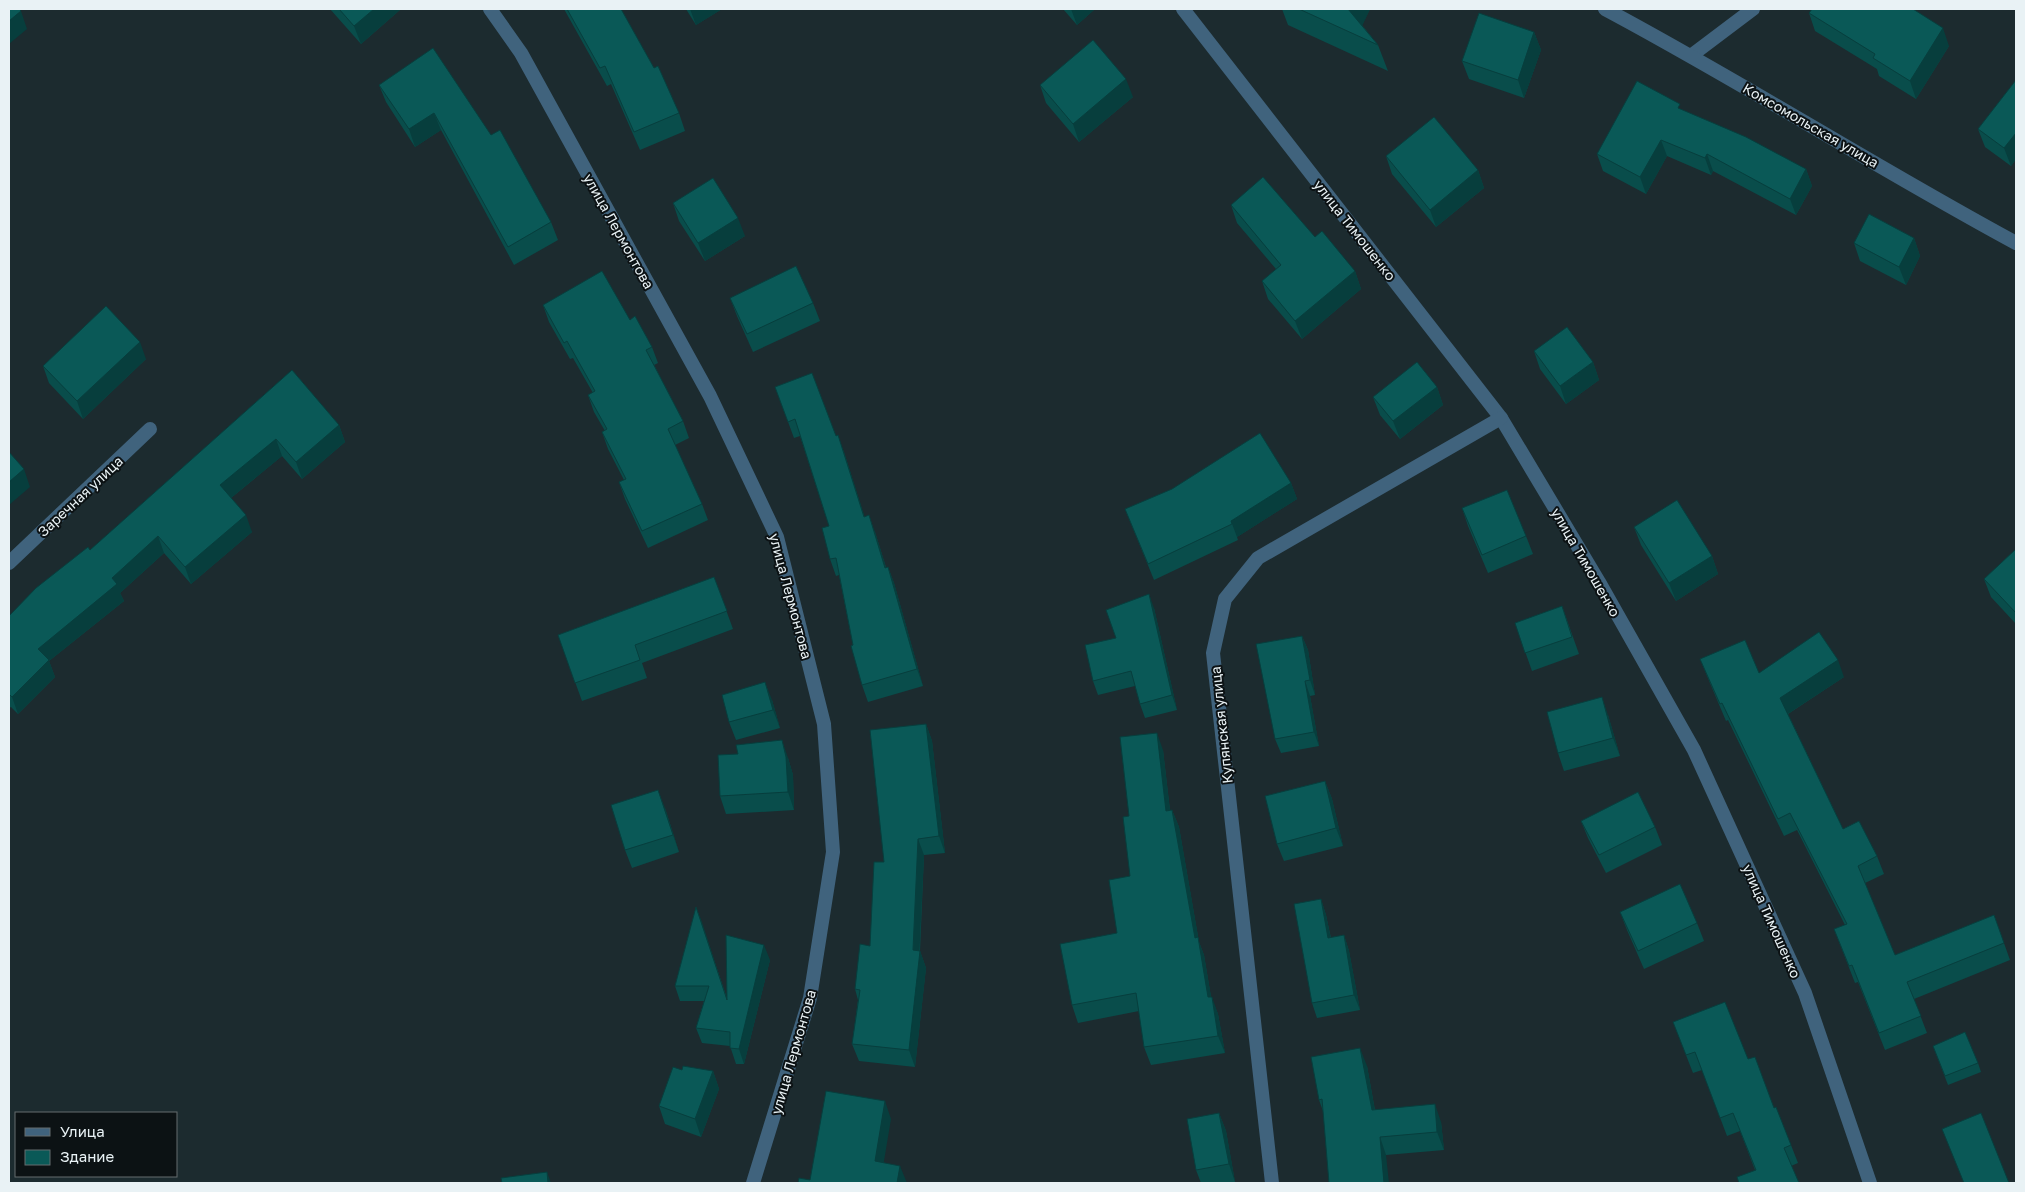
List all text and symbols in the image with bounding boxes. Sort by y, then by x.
street label: Комсомольская улица [1740,79,1882,171]
street label: улица Лермонтова [580,170,658,292]
street label: улица Тимошенко [1310,176,1400,284]
street label: Заречная улица [34,452,126,540]
street label: улица Тимошенко [1548,504,1624,620]
street label: улица Лермонтова [766,531,816,661]
street label: Купянская улица [1206,665,1236,785]
street label: улица Тимошенко [1739,861,1805,981]
street label: улица Лермонтова [767,988,819,1116]
legend [15,1112,178,1177]
text: Улица [60,1122,105,1140]
text: Здание [60,1147,114,1165]

